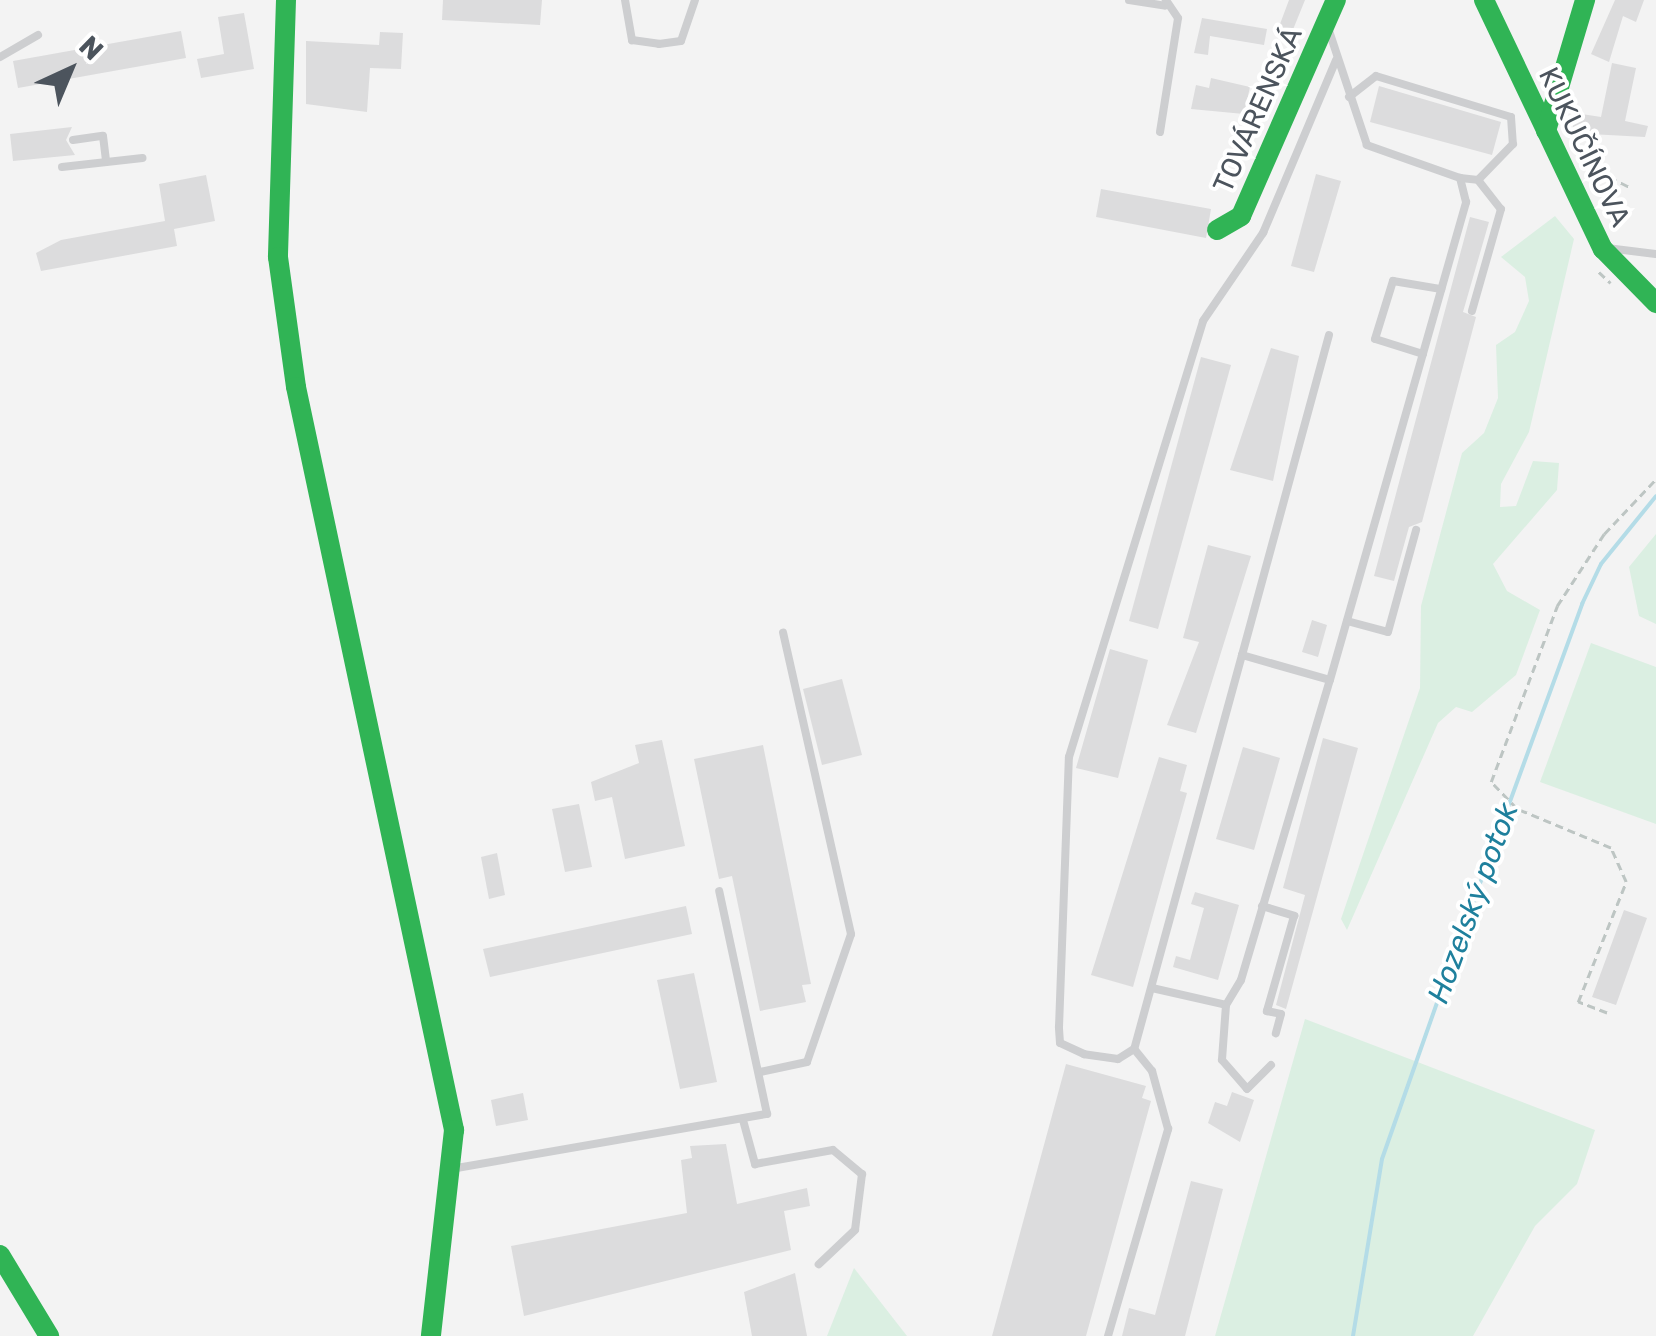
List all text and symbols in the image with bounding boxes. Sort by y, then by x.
north arrow [20,20,120,120]
street label: TOVÁRENSKÁ [1207,22,1309,198]
text: N [72,29,110,67]
street label: KUKUČÍNOVA [1531,62,1637,232]
water label: Hozelský potok [1420,798,1526,1008]

